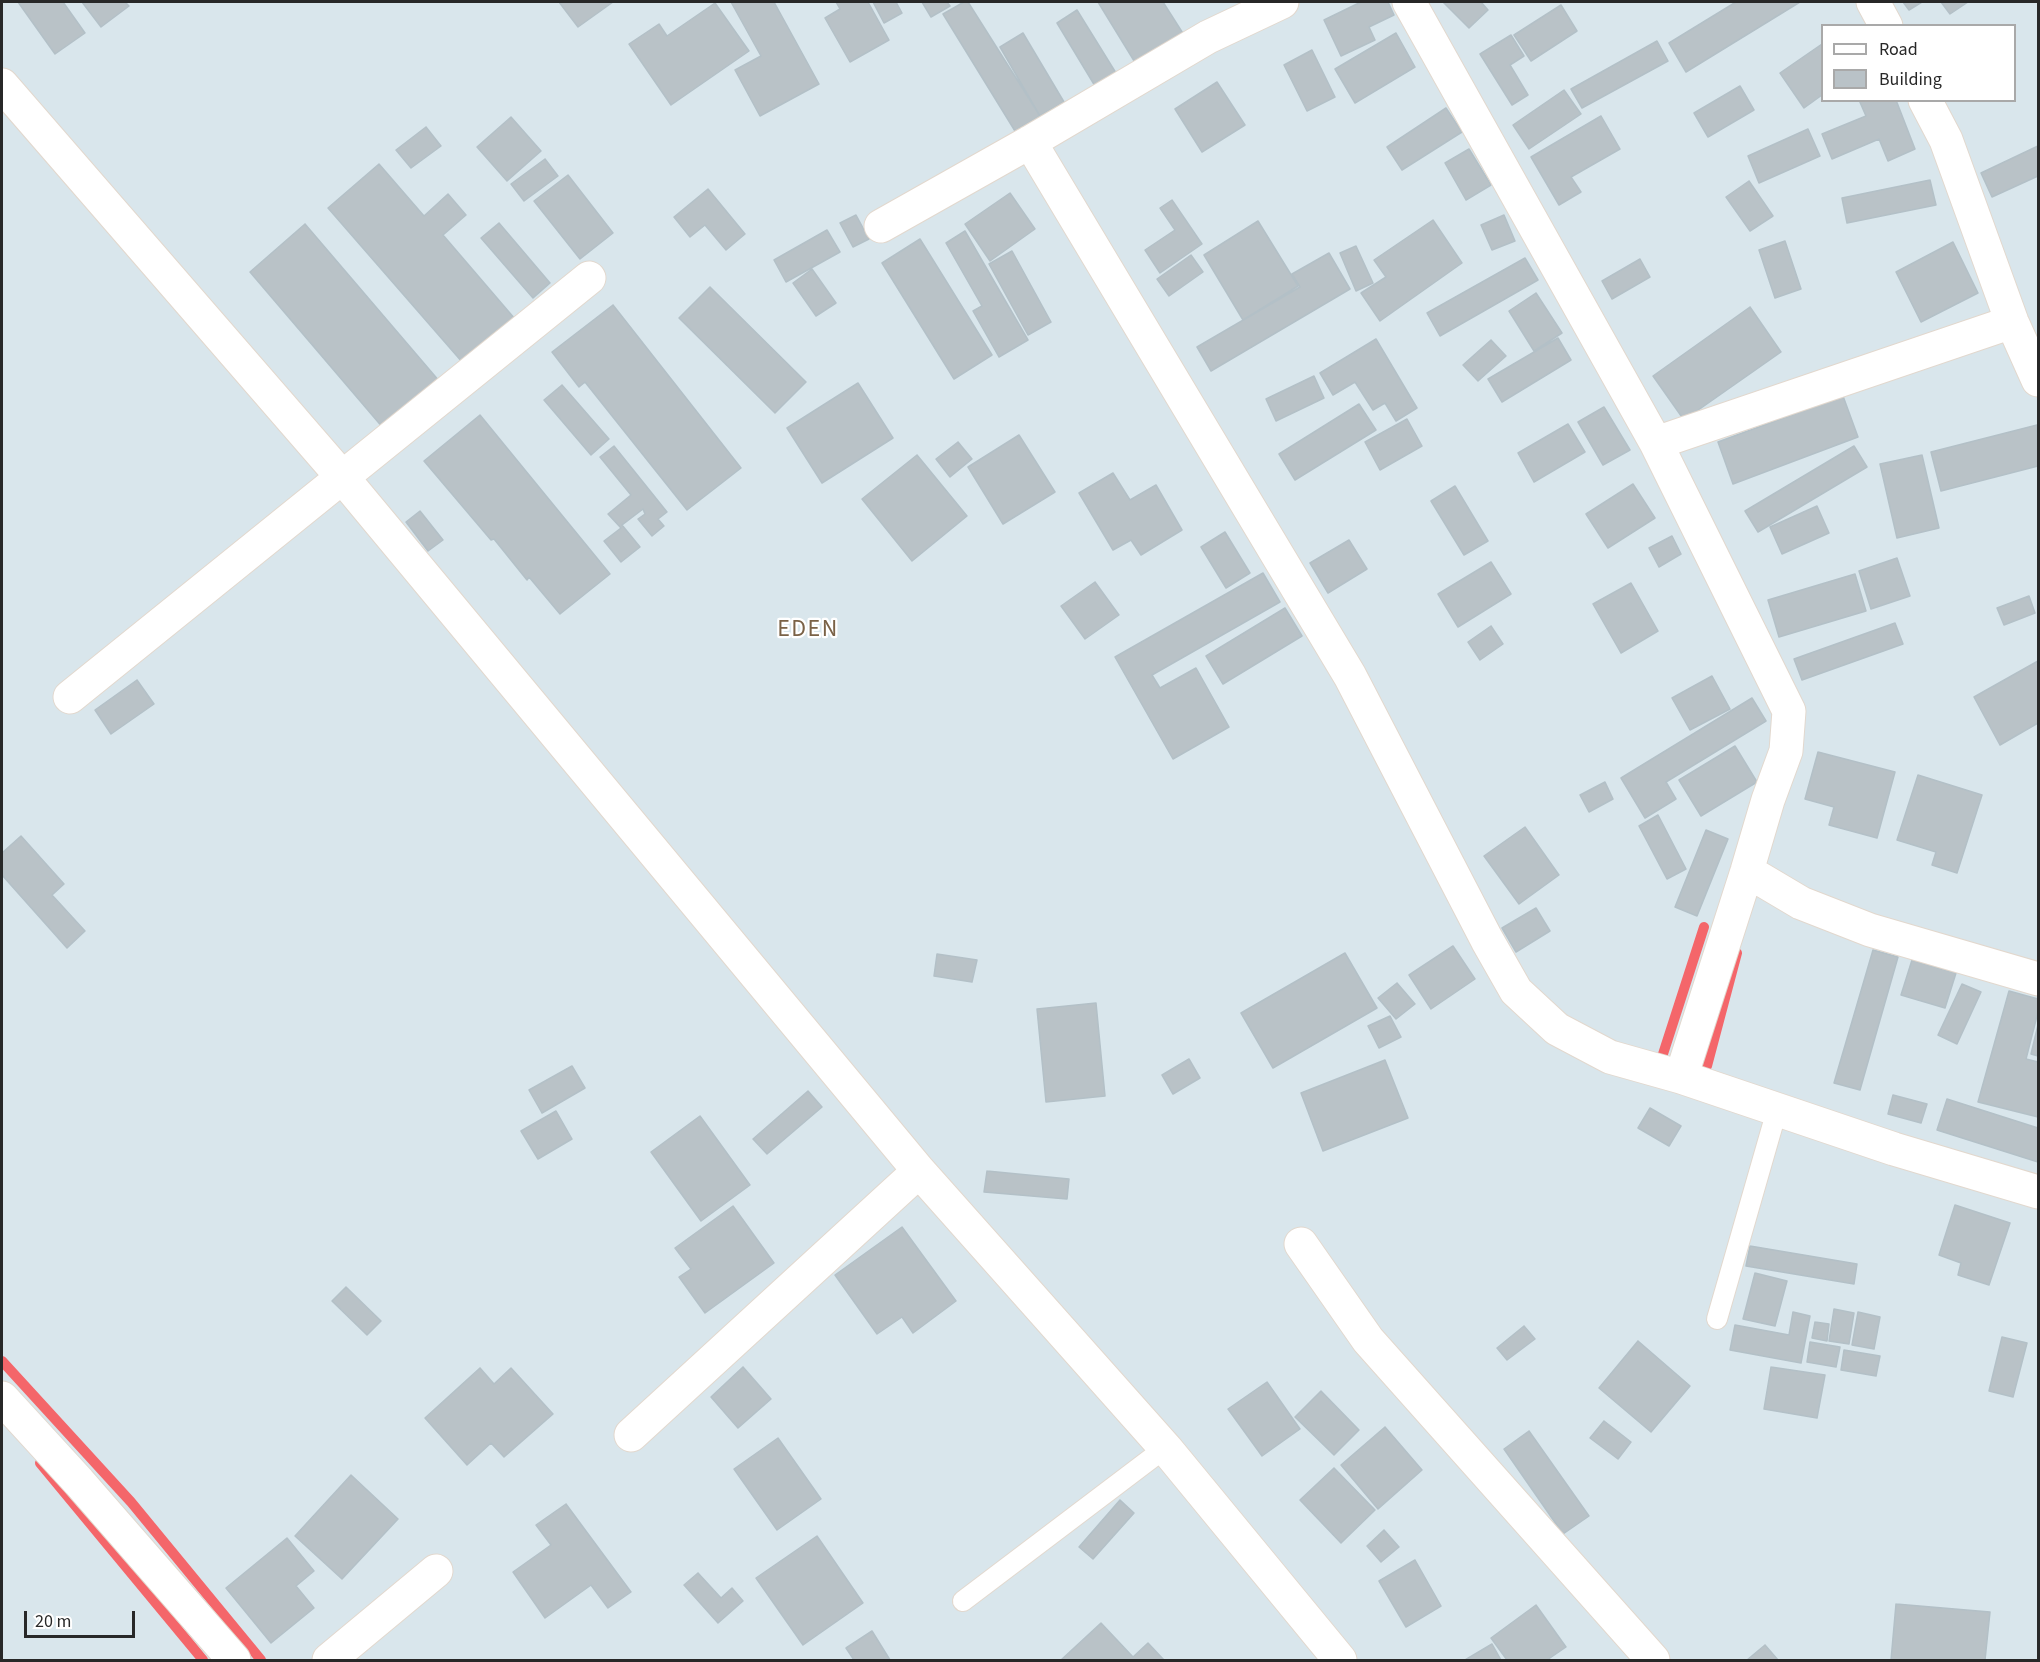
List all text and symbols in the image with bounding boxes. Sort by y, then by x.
legend [1821,24,2016,102]
text: Road [1879,37,1918,62]
text: Building [1879,67,1942,92]
district label: EDEN [777,617,839,645]
scale bar [27,1599,138,1637]
text: 20 m [35,1609,71,1634]

